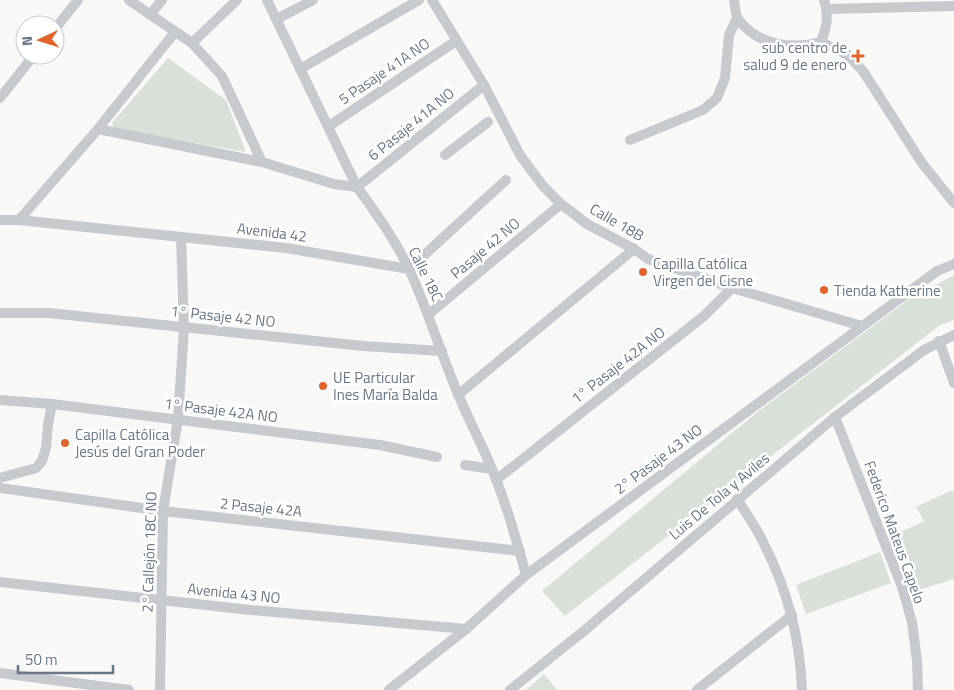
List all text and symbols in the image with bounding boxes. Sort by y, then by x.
north arrow [15,15,65,65]
street label: 5 Pasaje 41A NO [334,32,434,110]
text: N [16,35,37,47]
place label: sub centro de salud 9 de enero [743,36,847,76]
marker: sub centro de salud 9 de enero [851,49,865,63]
street label: 6 Pasaje 41A NO [363,82,459,166]
street label: Calle 18B [585,197,649,247]
street label: Pasaje 42 NO [445,212,525,284]
street label: Avenida 42 [236,216,308,248]
street label: Calle 18C [403,243,449,305]
place label: Capilla Católica Virgen del Cisne [653,252,753,292]
marker: Capilla Católica Virgen del Cisne [637,266,649,278]
place label: Tienda Katherine [834,279,941,302]
marker: Tienda Katherine [818,284,830,296]
street label: 1° Pasaje 42 NO [169,299,277,333]
street label: 1° Pasaje 42A NO [566,321,670,409]
place label: UE Particular Ines María Balda [333,366,438,406]
marker: UE Particular Ines María Balda [317,380,329,392]
street label: 1° Pasaje 42A NO [163,392,279,428]
street label: 2° Pasaje 43 NO [609,418,707,500]
place label: Capilla Católica Jesús del Gran Poder [75,423,205,463]
marker: Capilla Católica Jesús del Gran Poder [59,437,71,449]
street label: Luis De Tola y Aviles [663,447,775,545]
street label: Federico Mateus Capelo [858,457,932,607]
street label: 2° Callejón 18C NO [135,491,163,613]
street label: 2 Pasaje 42A [219,491,303,523]
street label: Avenida 43 NO [186,577,282,609]
scale bar [18,642,112,674]
text: 50 m [25,648,58,671]

